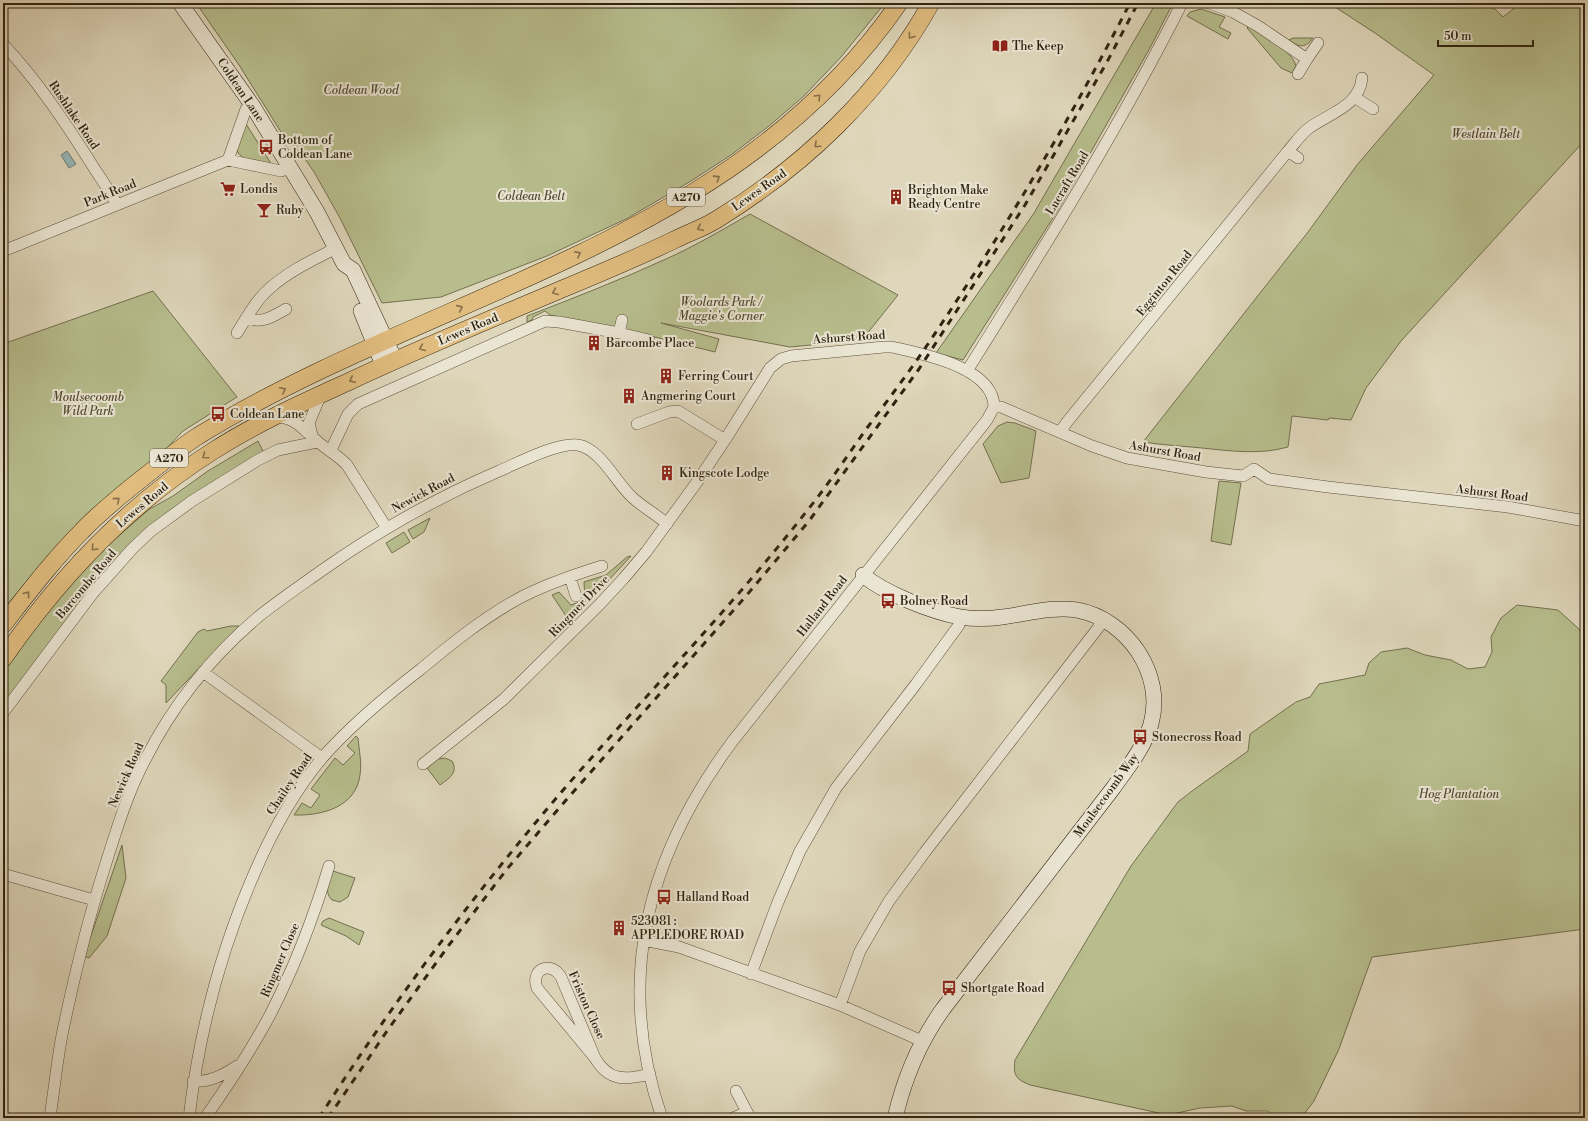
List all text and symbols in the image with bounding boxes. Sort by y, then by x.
scale bar [1438,22,1533,48]
text: 50 m [1444,29,1472,44]
one-way arrow [909,32,916,39]
library icon: The Keep [991,37,1009,55]
place label: The Keep [1012,39,1064,54]
street label: Coldean Lane [214,55,268,125]
street label: Rushlake Road [45,78,102,153]
park label: Coldean Wood [323,83,400,98]
one-way arrow [813,94,821,102]
park label: Westlain Belt [1452,127,1521,142]
place label: Bottom of Coldean Lane [277,133,352,162]
bus stop icon: Bottom of Coldean Lane [257,138,275,156]
one-way arrow [814,140,822,148]
street label: Lucraft Road [1043,149,1092,218]
street label: Lewes Road [729,166,790,215]
one-way arrow [713,175,720,183]
street label: Park Road [82,176,139,211]
supermarket icon: Londis [219,180,237,198]
place label: Londis [240,182,278,197]
place label: Brighton Make Ready Centre [907,183,989,212]
road number: A270 [667,188,705,206]
building icon: Brighton Make Ready Centre [887,188,905,206]
park label: Coldean Belt [497,189,566,204]
bar icon: Ruby [255,201,273,219]
place label: Ruby [276,203,304,218]
one-way arrow [697,223,704,231]
street label: Egginton Road [1133,247,1196,319]
one-way arrow [574,251,582,259]
one-way arrow [551,288,558,296]
park label: Woolards Park / Maggie's Corner [678,295,765,324]
one-way arrow [456,304,463,312]
street label: Lewes Road [436,310,501,349]
street label: Ashurst Road [811,327,886,348]
building icon: Barcombe Place [585,334,603,352]
place label: Barcombe Place [605,336,694,351]
one-way arrow [418,343,426,351]
building icon: Ferring Court [657,367,675,385]
place label: Ferring Court [678,369,754,384]
one-way arrow [349,375,356,383]
one-way arrow [278,387,286,395]
building icon: Angmering Court [620,387,638,405]
place label: Angmering Court [640,389,737,404]
park label: Moulsecoomb Wild Park [52,390,124,419]
bus stop icon: Coldean Lane [209,405,227,423]
place label: Coldean Lane [230,407,304,422]
street label: Ashurst Road [1127,438,1202,465]
road number: A270 [150,449,188,467]
one-way arrow [202,451,209,458]
building icon: Kingscote Lodge [658,464,676,482]
place label: Kingscote Lodge [679,466,769,481]
street label: Newick Road [389,470,458,516]
street label: Lewes Road [113,479,172,532]
street label: Ashurst Road [1454,482,1529,505]
one-way arrow [112,498,119,505]
one-way arrow [91,543,99,551]
street label: Barcombe Road [52,546,120,623]
street label: Ringmer Drive [546,572,613,640]
street label: Halland Road [794,573,851,640]
one-way arrow [22,592,29,599]
bus stop icon: Bolney Road [879,592,897,610]
place label: Bolney Road [899,594,968,609]
bus stop icon: Stonecross Road [1131,728,1149,746]
place label: Stonecross Road [1152,730,1242,745]
street label: Newick Road [105,740,148,810]
street label: Chailey Road [263,750,316,818]
street label: Moulsecoomb Way [1071,750,1142,840]
park label: Hog Plantation [1418,787,1500,802]
bus stop icon: Halland Road [655,888,673,906]
place label: Halland Road [676,890,749,905]
place label: 523081 : APPLEDORE ROAD [630,914,744,943]
building icon: 523081 : APPLEDORE ROAD [610,919,628,937]
street label: Ringmer Close [258,921,303,1000]
street label: Friston Close [565,969,608,1042]
bus stop icon: Shortgate Road [940,979,958,997]
place label: Shortgate Road [961,981,1045,996]

